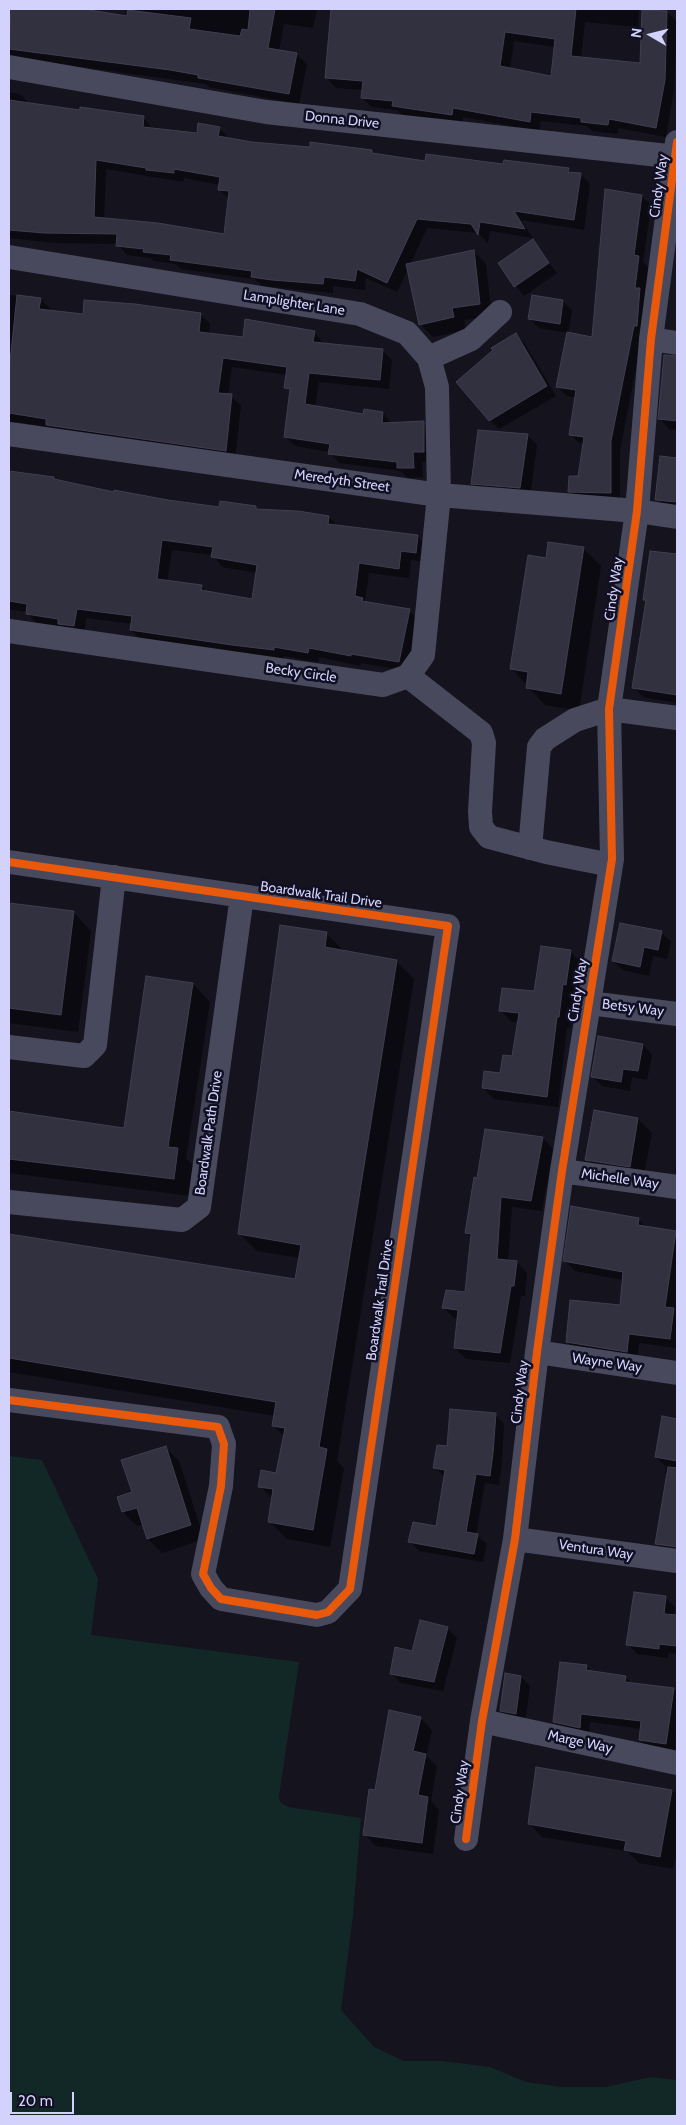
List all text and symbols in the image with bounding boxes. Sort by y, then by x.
north arrow [626,10,676,60]
text: N [627,27,646,39]
street label: Donna Drive [304,108,380,132]
street label: Cindy Way [646,153,672,219]
street label: Lamplighter Lane [242,287,346,319]
street label: Meredyth Street [293,466,391,496]
street label: Cindy Way [601,556,627,622]
street label: Becky Circle [264,660,338,686]
street label: Boardwalk Trail Drive [259,878,383,912]
street label: Cindy Way [565,957,591,1023]
street label: Betsy Way [601,996,665,1020]
street label: Boardwalk Path Drive [192,1070,226,1196]
street label: Michelle Way [580,1165,660,1193]
street label: Boardwalk Trail Drive [363,1238,397,1362]
street label: Wayne Way [571,1350,643,1376]
street label: Cindy Way [508,1359,532,1425]
street label: Ventura Way [558,1536,634,1564]
street label: Marge Way [546,1727,614,1757]
street label: Cindy Way [447,1759,473,1825]
scale bar [12,2082,76,2114]
text: 20 m [18,2092,53,2110]

